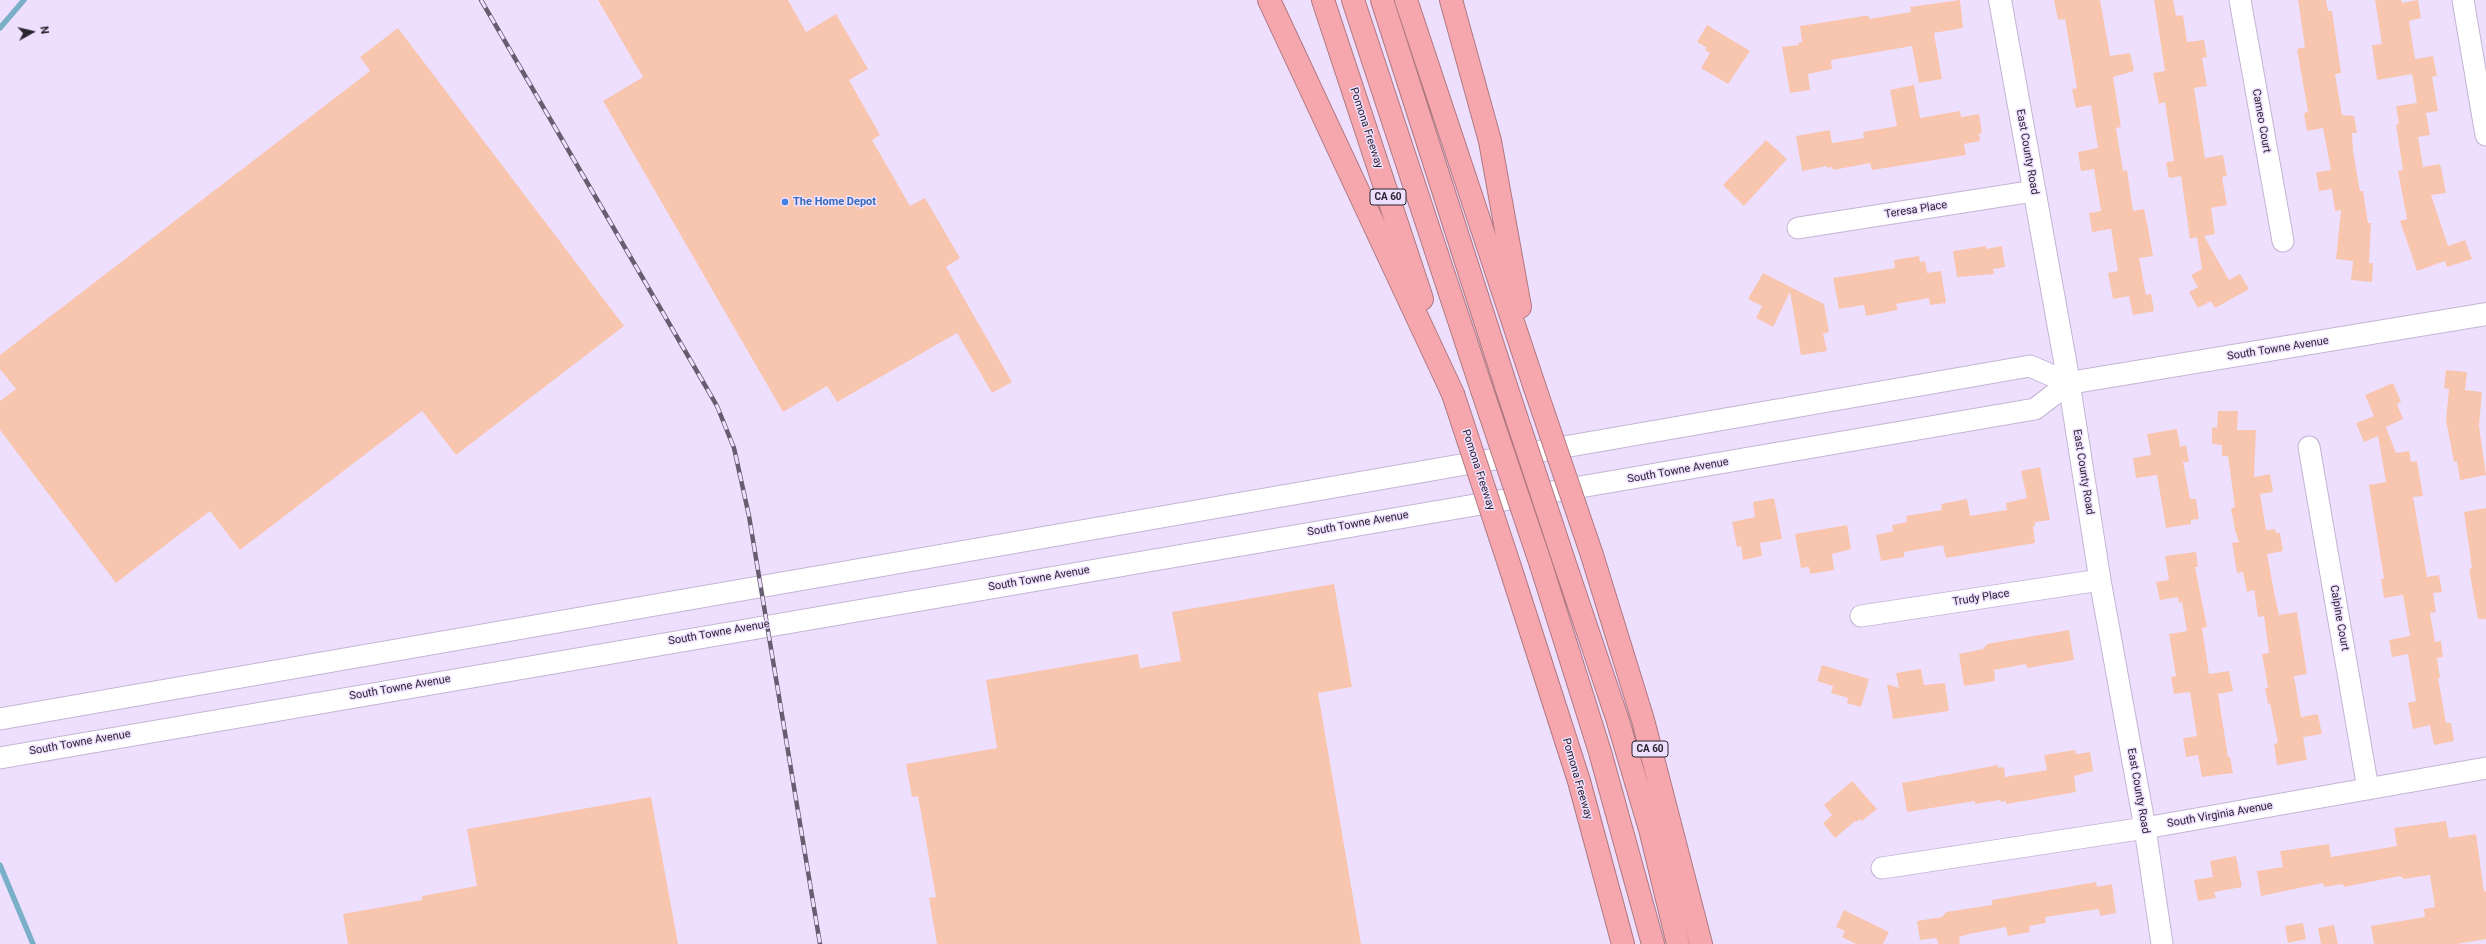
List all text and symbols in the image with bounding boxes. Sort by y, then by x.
north arrow [12,12,52,52]
text: N [37,26,51,35]
street label: Pomona Freeway [1347,86,1385,170]
street label: Cameo Court [2249,88,2273,154]
street label: East County Road [2013,108,2041,196]
road number: CA 60 [1370,189,1406,205]
place label: The Home Depot [793,195,876,209]
marker: The Home Depot [780,197,790,207]
street label: Teresa Place [1884,199,1948,221]
street label: South Towne Avenue [2226,334,2330,364]
street label: Pomona Freeway [1459,428,1497,512]
street label: East County Road [2070,428,2096,516]
street label: South Towne Avenue [1626,456,1730,486]
street label: South Towne Avenue [1306,509,1410,539]
street label: South Towne Avenue [987,564,1091,594]
street label: Calpine Court [2327,584,2351,652]
street label: Trudy Place [1952,587,2010,609]
street label: South Towne Avenue [667,618,771,648]
street label: South Towne Avenue [348,673,452,703]
street label: South Towne Avenue [28,728,132,758]
street label: Pomona Freeway [1559,737,1595,821]
road number: CA 60 [1632,741,1668,757]
street label: East County Road [2124,747,2152,835]
street label: South Virginia Avenue [2166,799,2274,831]

